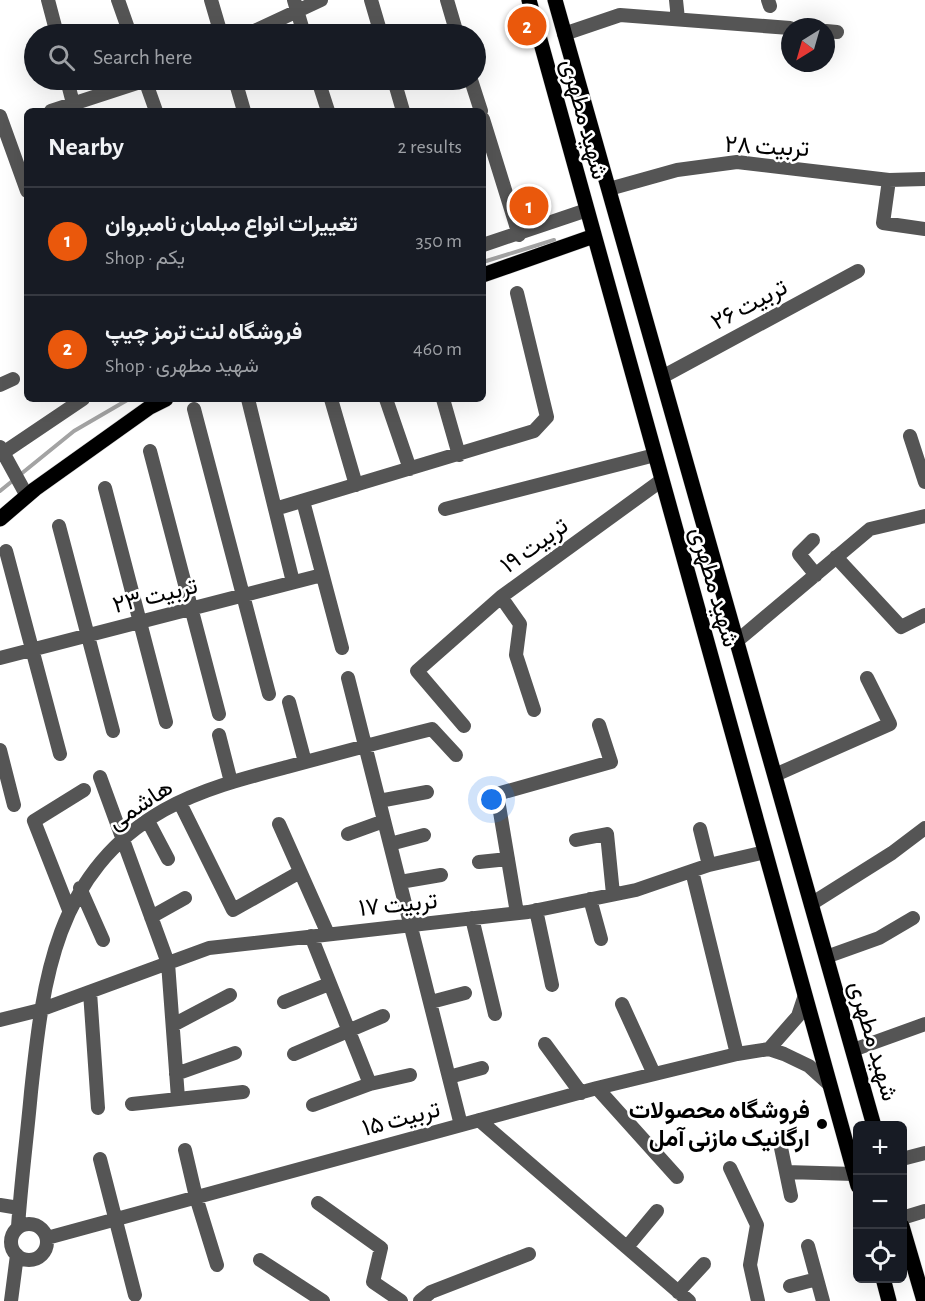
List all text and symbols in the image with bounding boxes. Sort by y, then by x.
pin: 2 [508,3,546,48]
north arrow [781,18,835,72]
search box [24,24,486,90]
icon: search [45,41,78,74]
text: Search here [93,46,192,68]
street label: شهید مطهری [555,57,612,183]
street label: تربیت ۲۸ [724,133,810,163]
text: Nearby [48,134,124,160]
text: 2 results [398,137,462,157]
pin: 1 [510,184,548,228]
text: تغییرات انواع مبلمان نامبروان [105,213,358,235]
text: 1 [64,231,71,251]
text: 350 m [416,231,462,251]
text: Shop · یکم [105,248,185,268]
street label: تربیت ۲۶ [707,275,792,337]
text: فروشگاه لنت ترمز چیپ [105,321,302,343]
text: 2 [63,339,72,359]
text: 460 m [413,339,462,359]
text: Shop · شهید مطهری [105,356,259,376]
street label: تربیت ۱۹ [497,514,574,580]
street label: شهید مطهری [684,525,743,650]
street label: تربیت ۲۳ [110,574,201,620]
street label: هاشمی [104,775,178,835]
your location [477,785,506,814]
street label: تربیت ۱۷ [357,889,439,923]
street label: شهید مطهری [843,979,902,1104]
street label: تربیت ۱۵ [360,1097,443,1143]
place label: فروشگاه محصولات ارگانیک مازنی آمل [629,1098,810,1153]
marker: فروشگاه محصولات ارگانیک مازنی آمل [815,1117,829,1131]
map controls [853,1121,907,1283]
button: + [853,1121,907,1175]
button: − [853,1175,907,1229]
button: locate [853,1229,907,1283]

